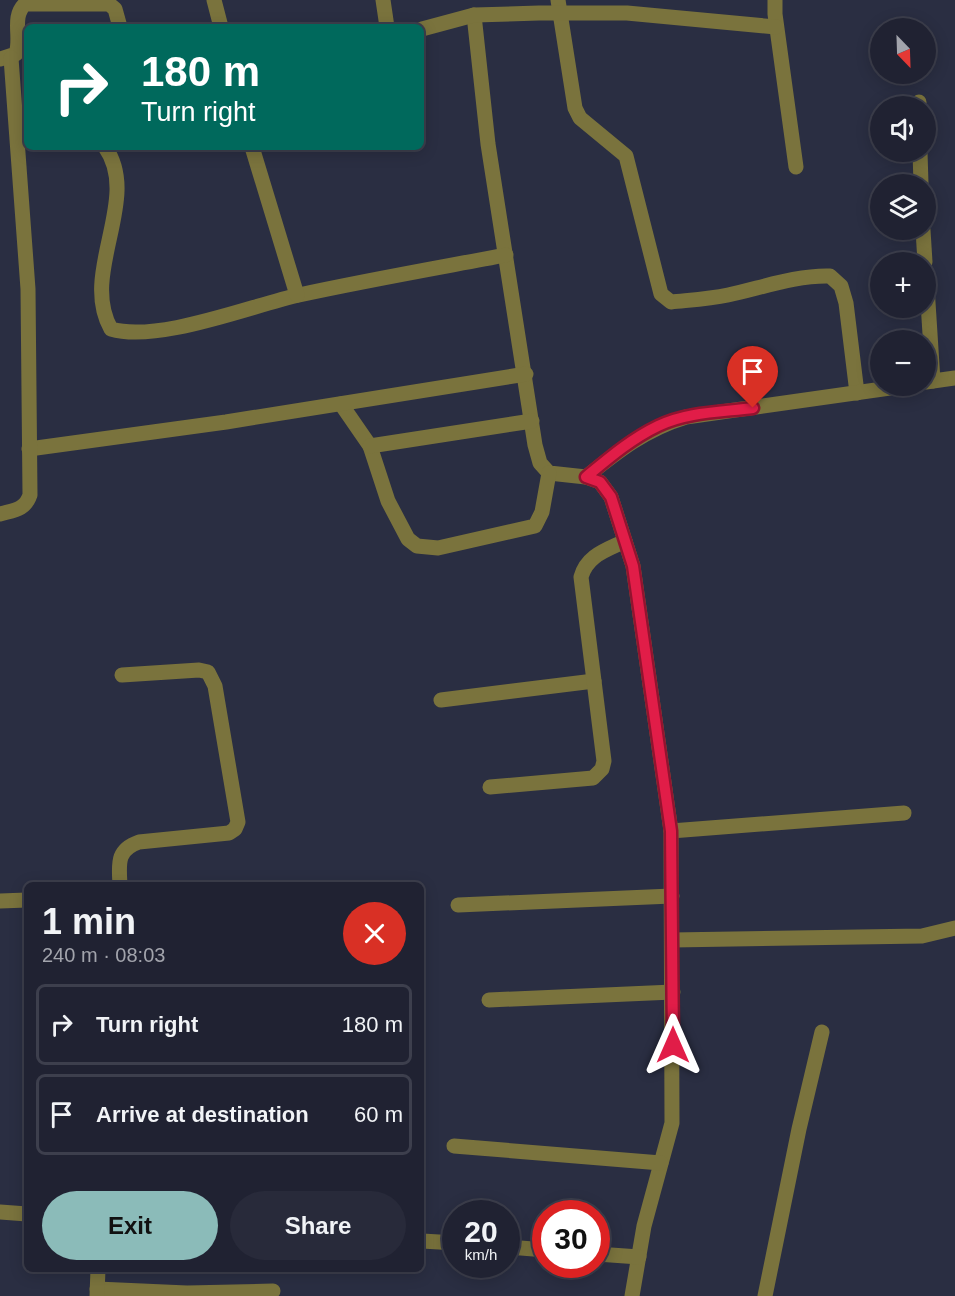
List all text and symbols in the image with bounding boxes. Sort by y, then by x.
north arrow [870,18,936,84]
map controls [870,18,936,396]
icon: right [42,48,120,126]
text: 180 m [141,48,260,95]
button: sound [870,96,936,162]
text: Turn right [141,97,256,127]
button: layers [870,174,936,240]
button: + [870,252,936,318]
button: − [870,330,936,396]
pin [727,346,778,408]
icon: arrive [736,355,769,388]
text: 1 min [42,901,136,942]
button: close [343,902,406,965]
text: 240 m · 08:03 [42,944,165,966]
icon: right [45,1008,78,1041]
text: Turn right [96,1012,198,1037]
text: 180 m [342,1012,403,1037]
position arrow [641,1013,705,1077]
icon: arrive [45,1098,78,1131]
text: Arrive at destination [96,1102,309,1127]
text: 60 m [354,1102,403,1127]
button: Exit [42,1191,218,1260]
button: Share [230,1191,406,1260]
speed limit sign: 30 [532,1200,610,1278]
text: 20 [464,1215,498,1248]
text: km/h [465,1246,497,1263]

